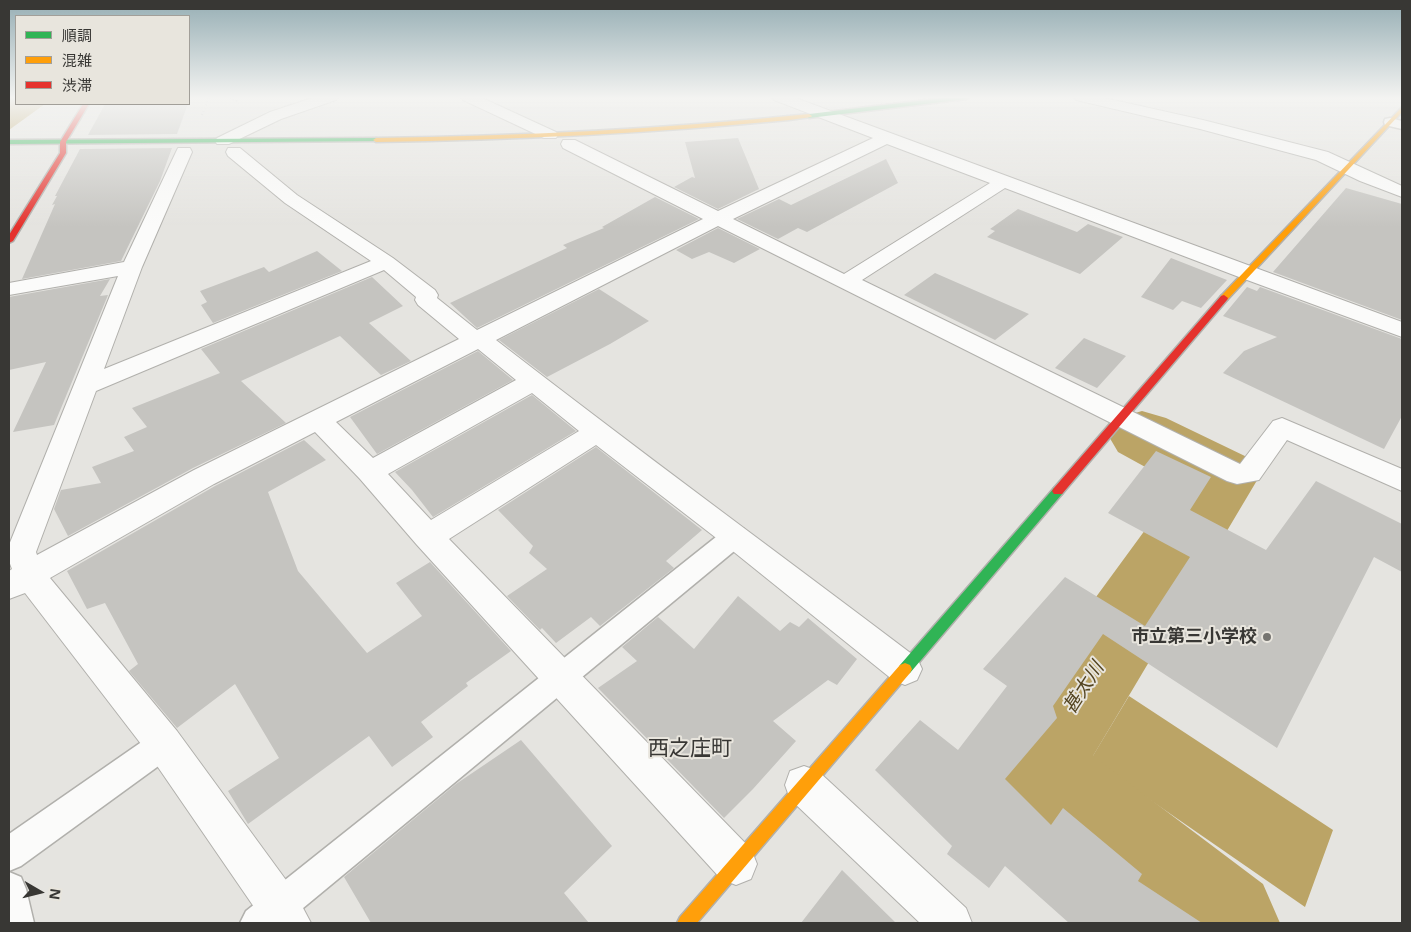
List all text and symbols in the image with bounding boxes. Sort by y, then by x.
legend [15,15,190,105]
text: 順調 [62,25,92,45]
text: 混雑 [62,50,92,70]
text: 渋滞 [62,75,92,95]
place label: 市立第三小学校 [1131,626,1257,648]
marker: 市立第三小学校 [1261,631,1273,643]
water label: 甚太川 [1059,658,1109,718]
district label: 西之庄町 [648,736,732,762]
north arrow [15,867,65,917]
text: N [45,887,66,901]

